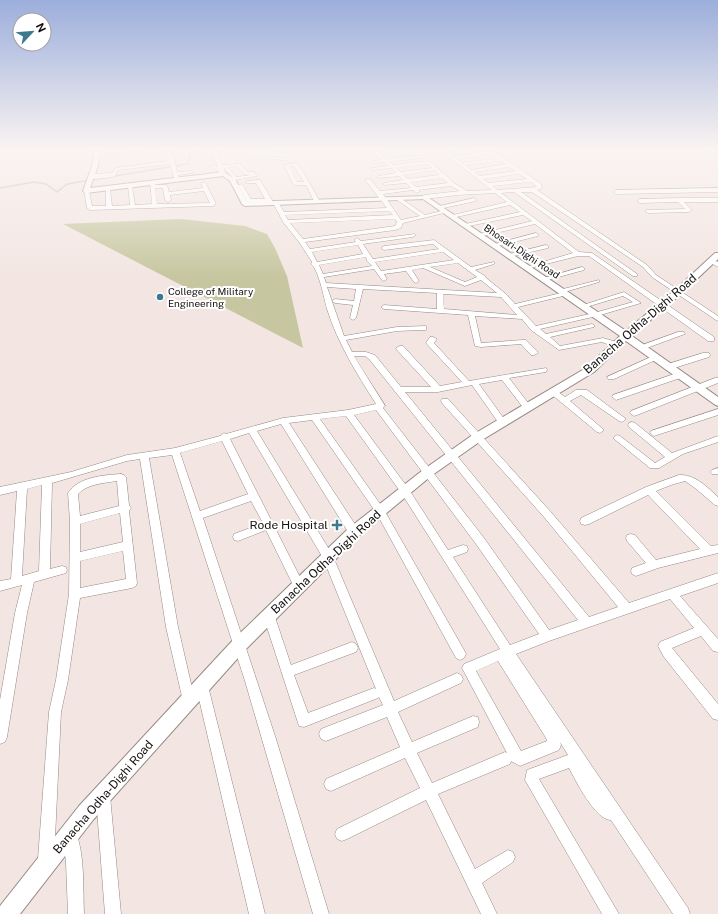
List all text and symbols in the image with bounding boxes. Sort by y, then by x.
north arrow [12,12,52,52]
text: N [34,21,48,34]
street label: Bhosari-Dighi Road [482,221,562,281]
street label: Banacha Odha-Dighi Road [581,271,699,377]
place label: College of Military Engineering [168,285,254,309]
marker: College of Military Engineering [155,292,165,302]
street label: Banacha Odha-Dighi Road [268,507,384,617]
place label: Rode Hospital [250,518,328,532]
marker: Rode Hospital [331,519,343,531]
street label: Banacha Odha-Dighi Road [50,738,156,856]

